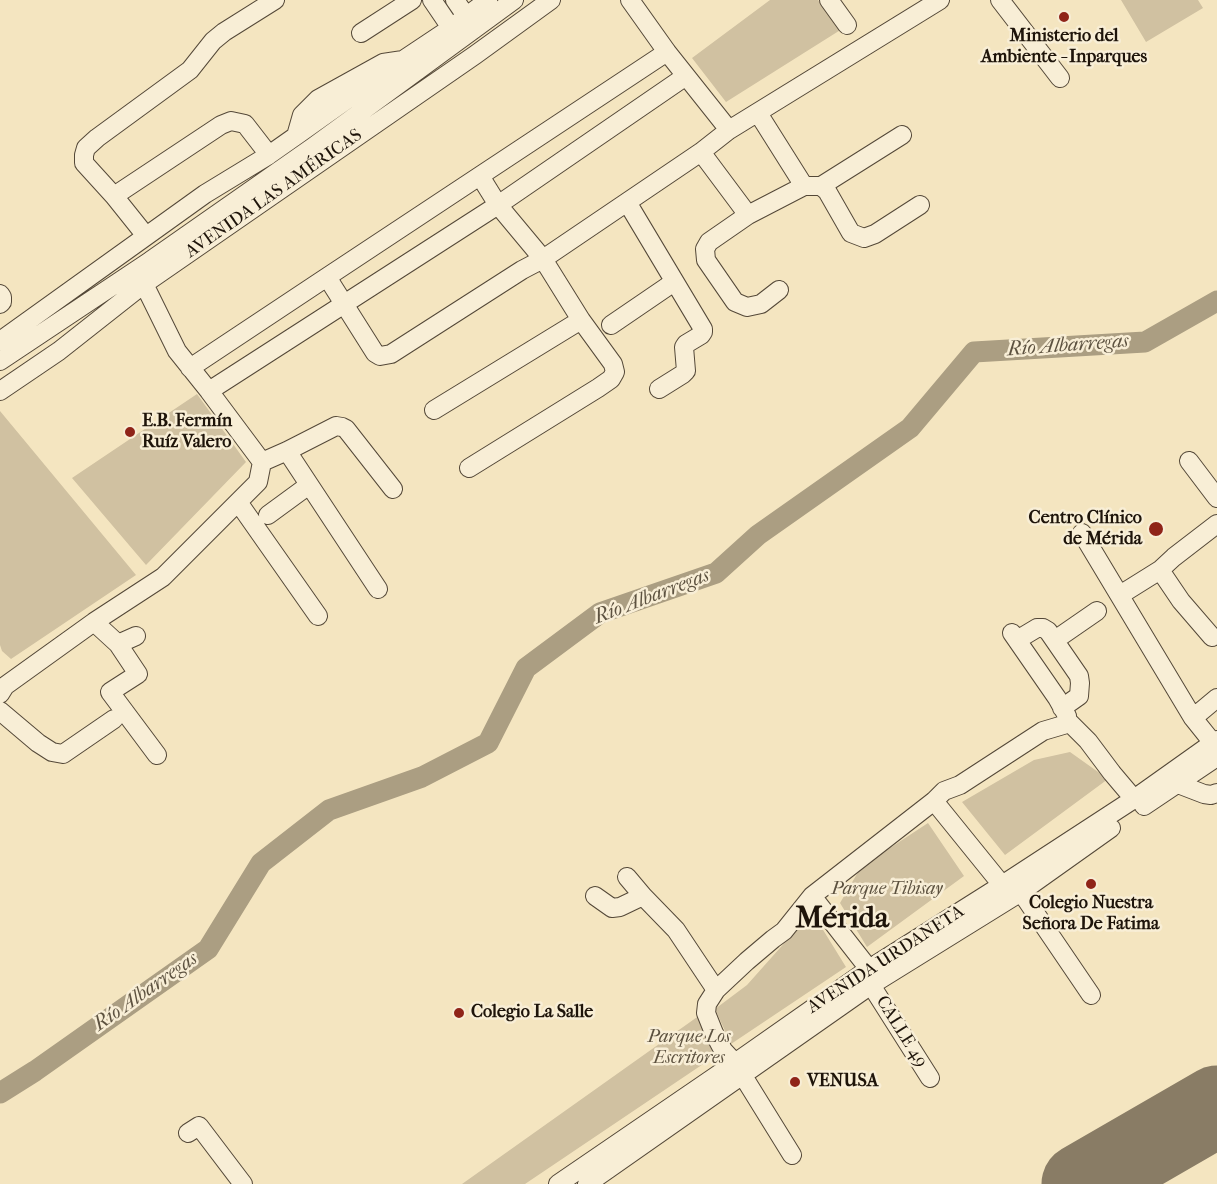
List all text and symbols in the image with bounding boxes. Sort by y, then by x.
marker: Ministerio del Ambiente - Inparques [1057,10,1071,24]
place label: Ministerio del Ambiente - Inparques [981,26,1147,68]
street label: AVENIDA LAS AMÉRICAS [181,125,367,263]
water label: Río Albarregas [1007,330,1129,362]
place label: E.B. Fermín Ruíz Valero [142,411,232,454]
marker: E.B. Fermín Ruíz Valero [123,425,137,439]
place label: Centro Clínico de Mérida [1029,508,1142,550]
marker: Centro Clínico de Mérida [1147,520,1165,538]
water label: Río Albarregas [591,564,713,630]
marker: Colegio Nuestra Señora De Fatima [1084,877,1098,891]
park label: Parque Tibisay [831,879,943,901]
place label: Colegio Nuestra Señora De Fatima [1023,893,1159,936]
street label: AVENIDA URDANETA [803,901,969,1019]
district label: Mérida [795,902,889,938]
water label: Río Albarregas [89,947,203,1037]
street label: CALLE 49 [871,992,931,1072]
place label: Colegio La Salle [471,1002,593,1024]
marker: Colegio La Salle [452,1006,466,1020]
park label: Parque Los Escritores [648,1027,730,1070]
place label: VENUSA [807,1071,878,1093]
marker: VENUSA [788,1075,802,1089]

